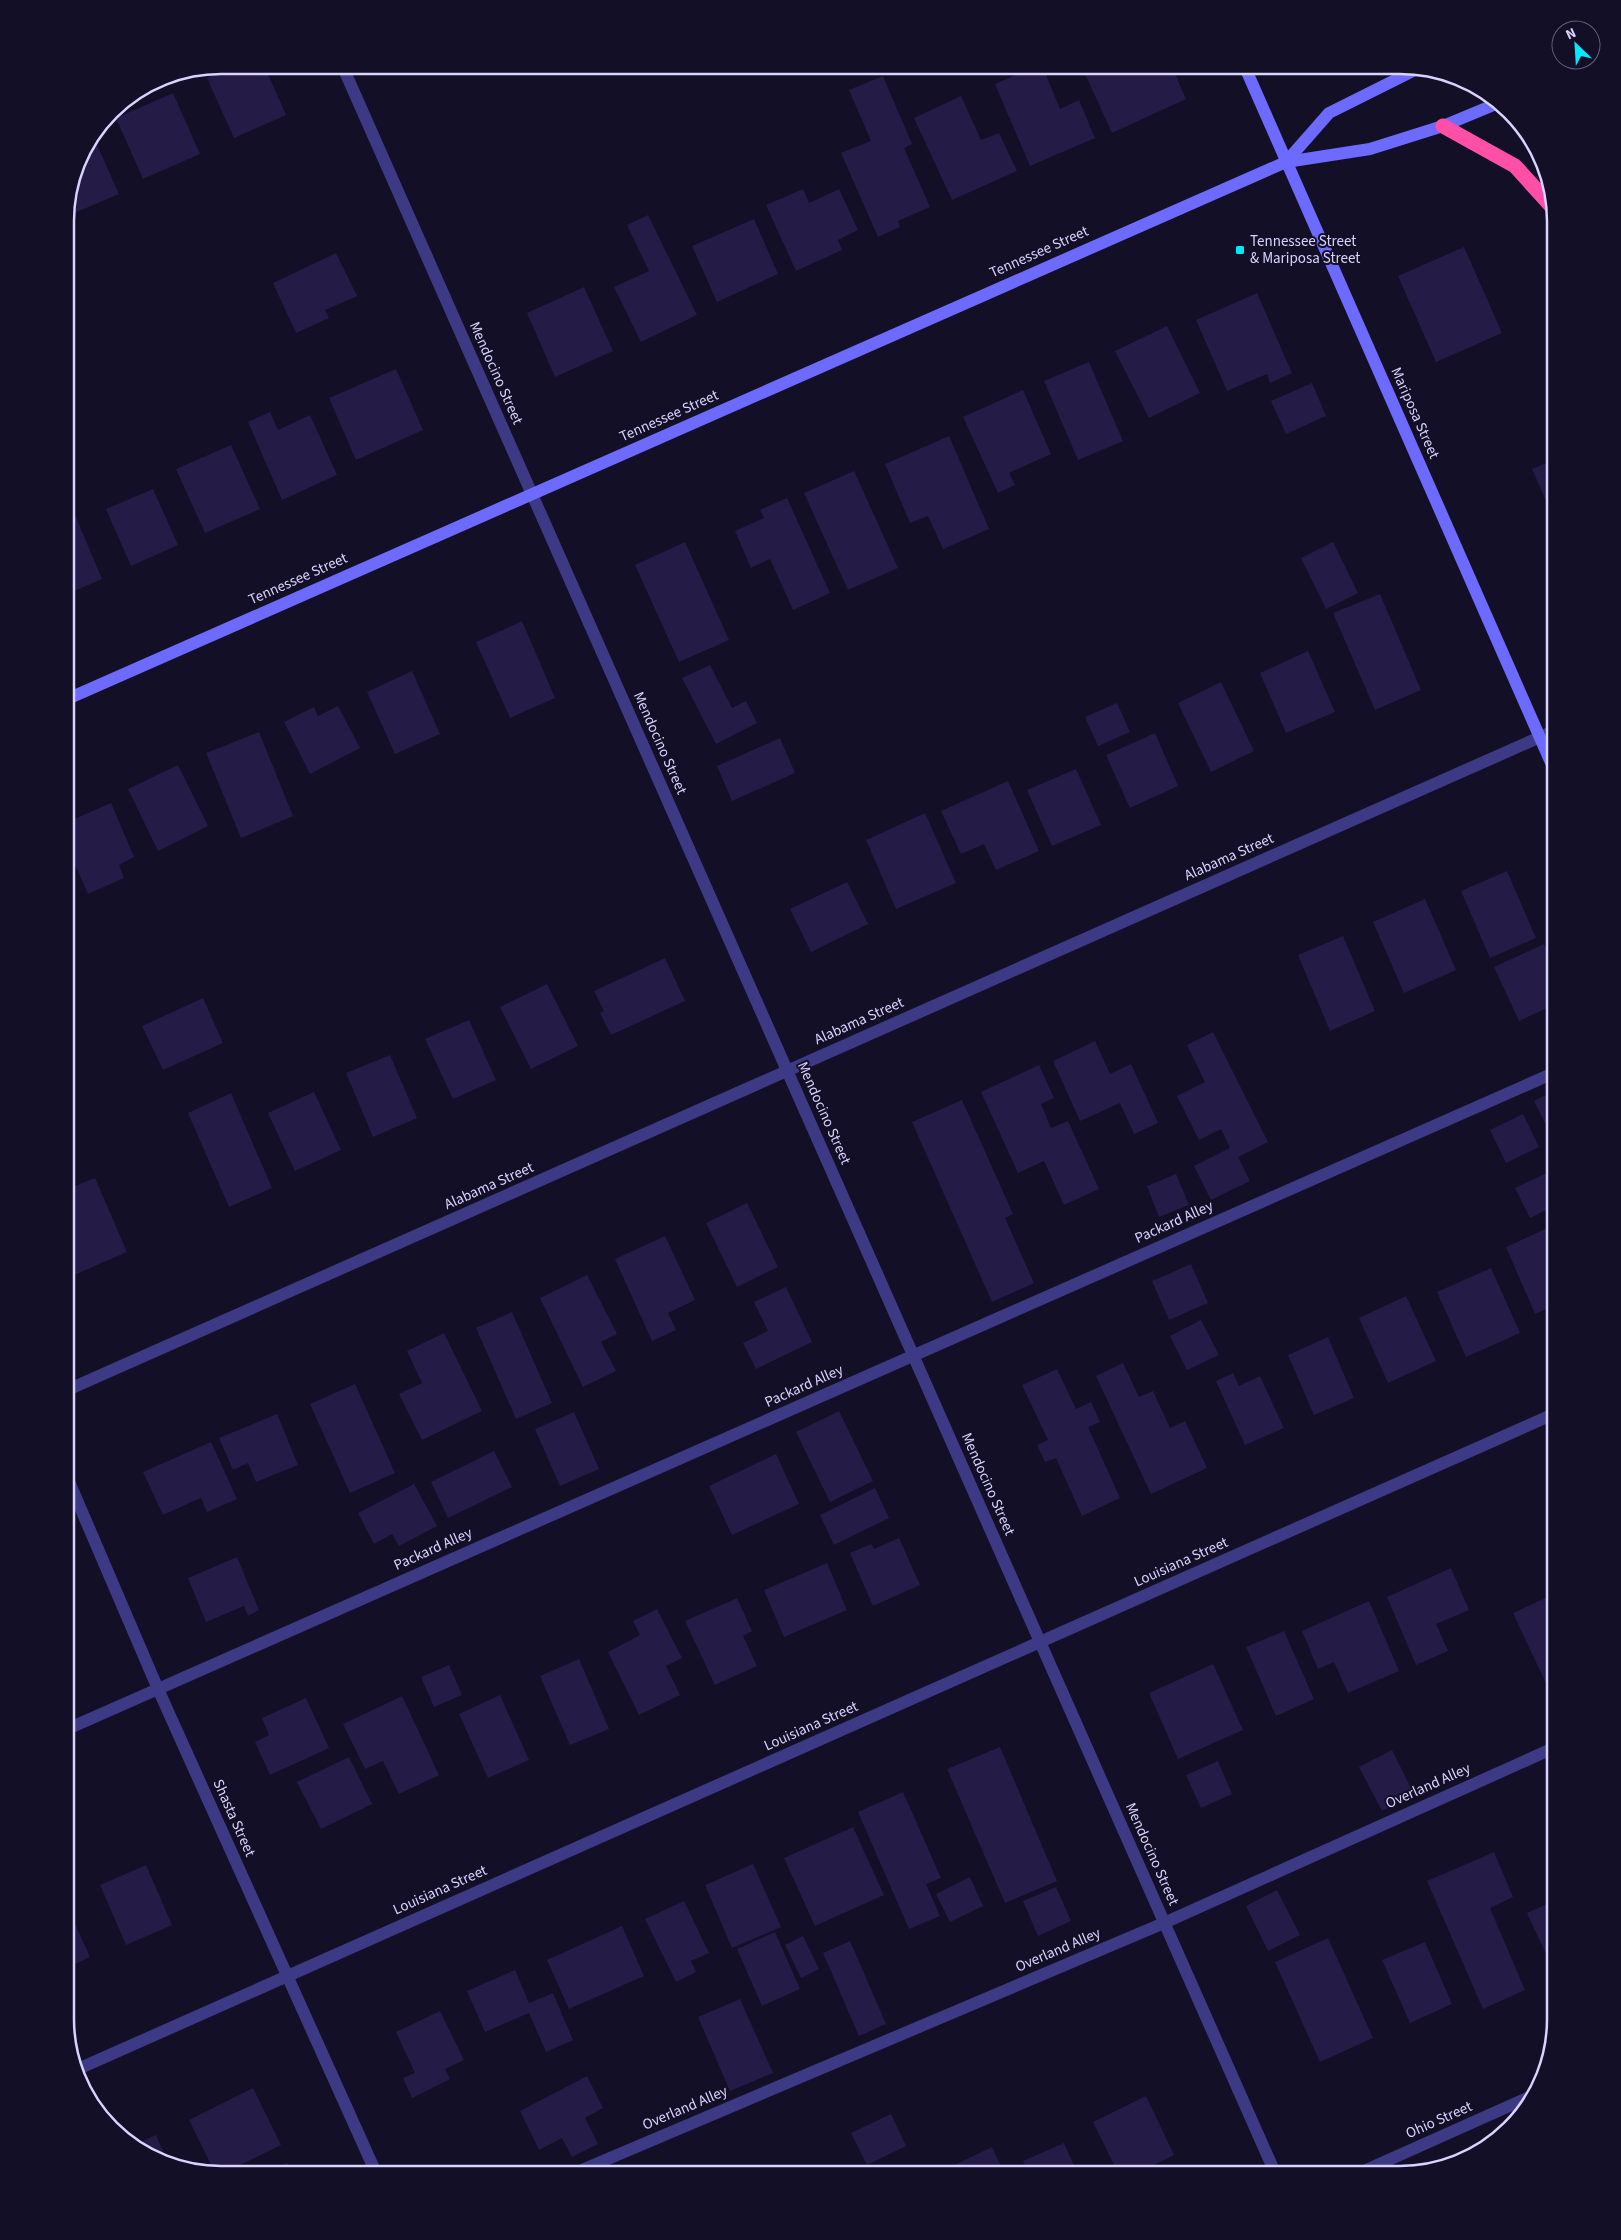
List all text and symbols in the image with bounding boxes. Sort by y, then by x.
north arrow [1551,20,1601,70]
text: N [1562,23,1579,45]
street label: Tennessee Street [986,221,1092,283]
place label: Tennessee Street & Mariposa Street [1250,231,1360,269]
marker: Tennessee Street & Mariposa Street [1234,244,1246,256]
street label: Mendocino Street [464,318,528,428]
street label: Mariposa Street [1385,364,1445,462]
street label: Tennessee Street [616,385,722,447]
street label: Tennessee Street [245,548,351,610]
street label: Mendocino Street [628,688,692,798]
street label: Alabama Street [1181,828,1277,886]
street label: Alabama Street [811,992,907,1050]
street label: Mendocino Street [792,1058,856,1168]
street label: Alabama Street [441,1157,537,1215]
street label: Packard Alley [1131,1195,1217,1249]
street label: Packard Alley [761,1359,847,1413]
street label: Mendocino Street [956,1429,1020,1539]
street label: Packard Alley [390,1522,476,1576]
street label: Louisiana Street [1131,1532,1231,1592]
street label: Louisiana Street [761,1696,861,1756]
street label: Overland Alley [1382,1758,1474,1814]
street label: Shasta Street [208,1776,260,1860]
street label: Mendocino Street [1120,1799,1184,1909]
street label: Louisiana Street [390,1860,490,1920]
street label: Overland Alley [1012,1923,1104,1977]
street label: Overland Alley [639,2081,731,2135]
street label: Ohio Street [1403,2096,1475,2144]

